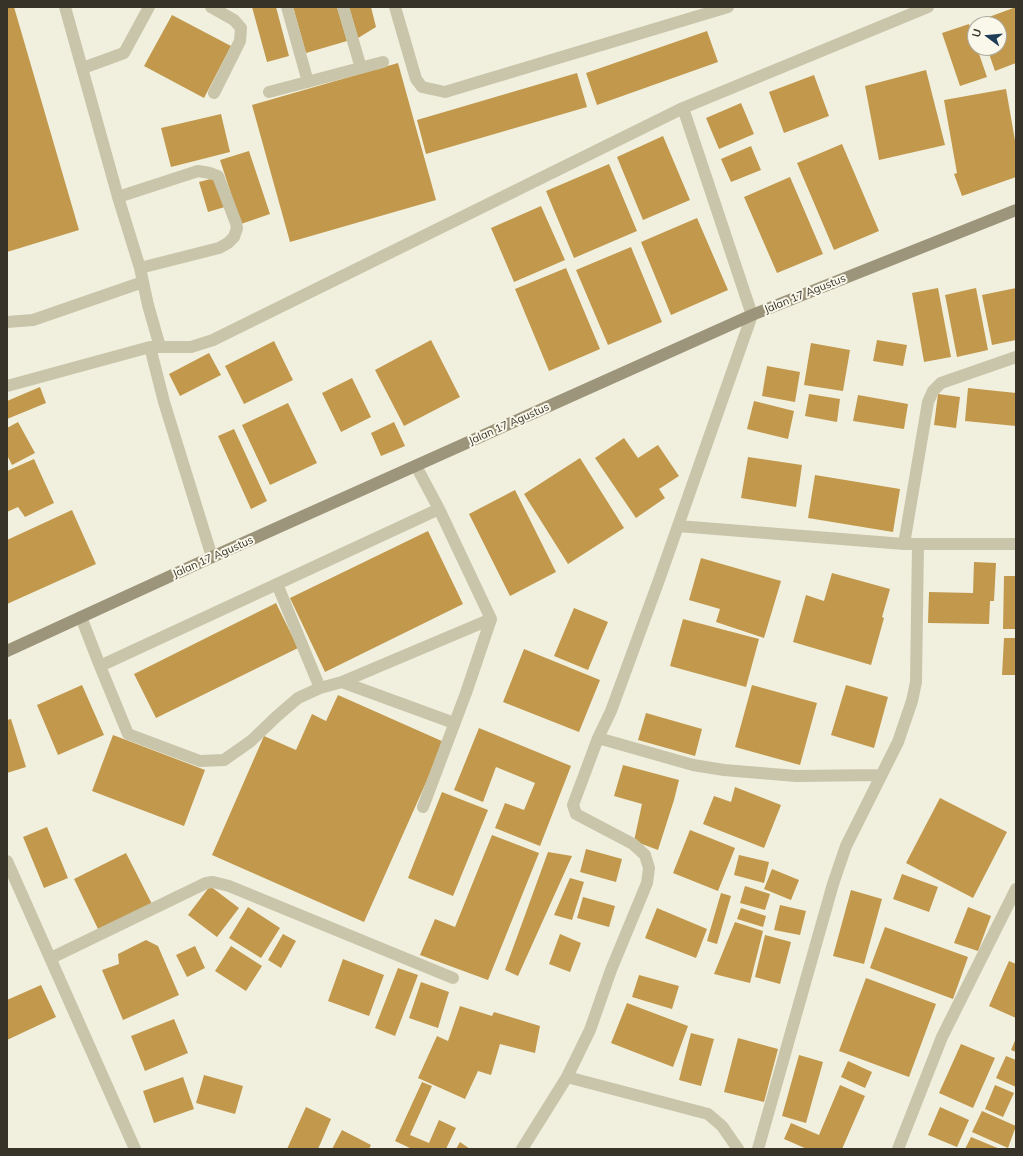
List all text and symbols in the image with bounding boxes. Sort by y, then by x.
north arrow [967,16,1007,56]
text: U [969,27,984,39]
street label: Jalan 17 Agustus [762,272,848,316]
street label: Jalan 17 Agustus [467,400,551,448]
street label: Jalan 17 Agustus [171,533,255,581]

